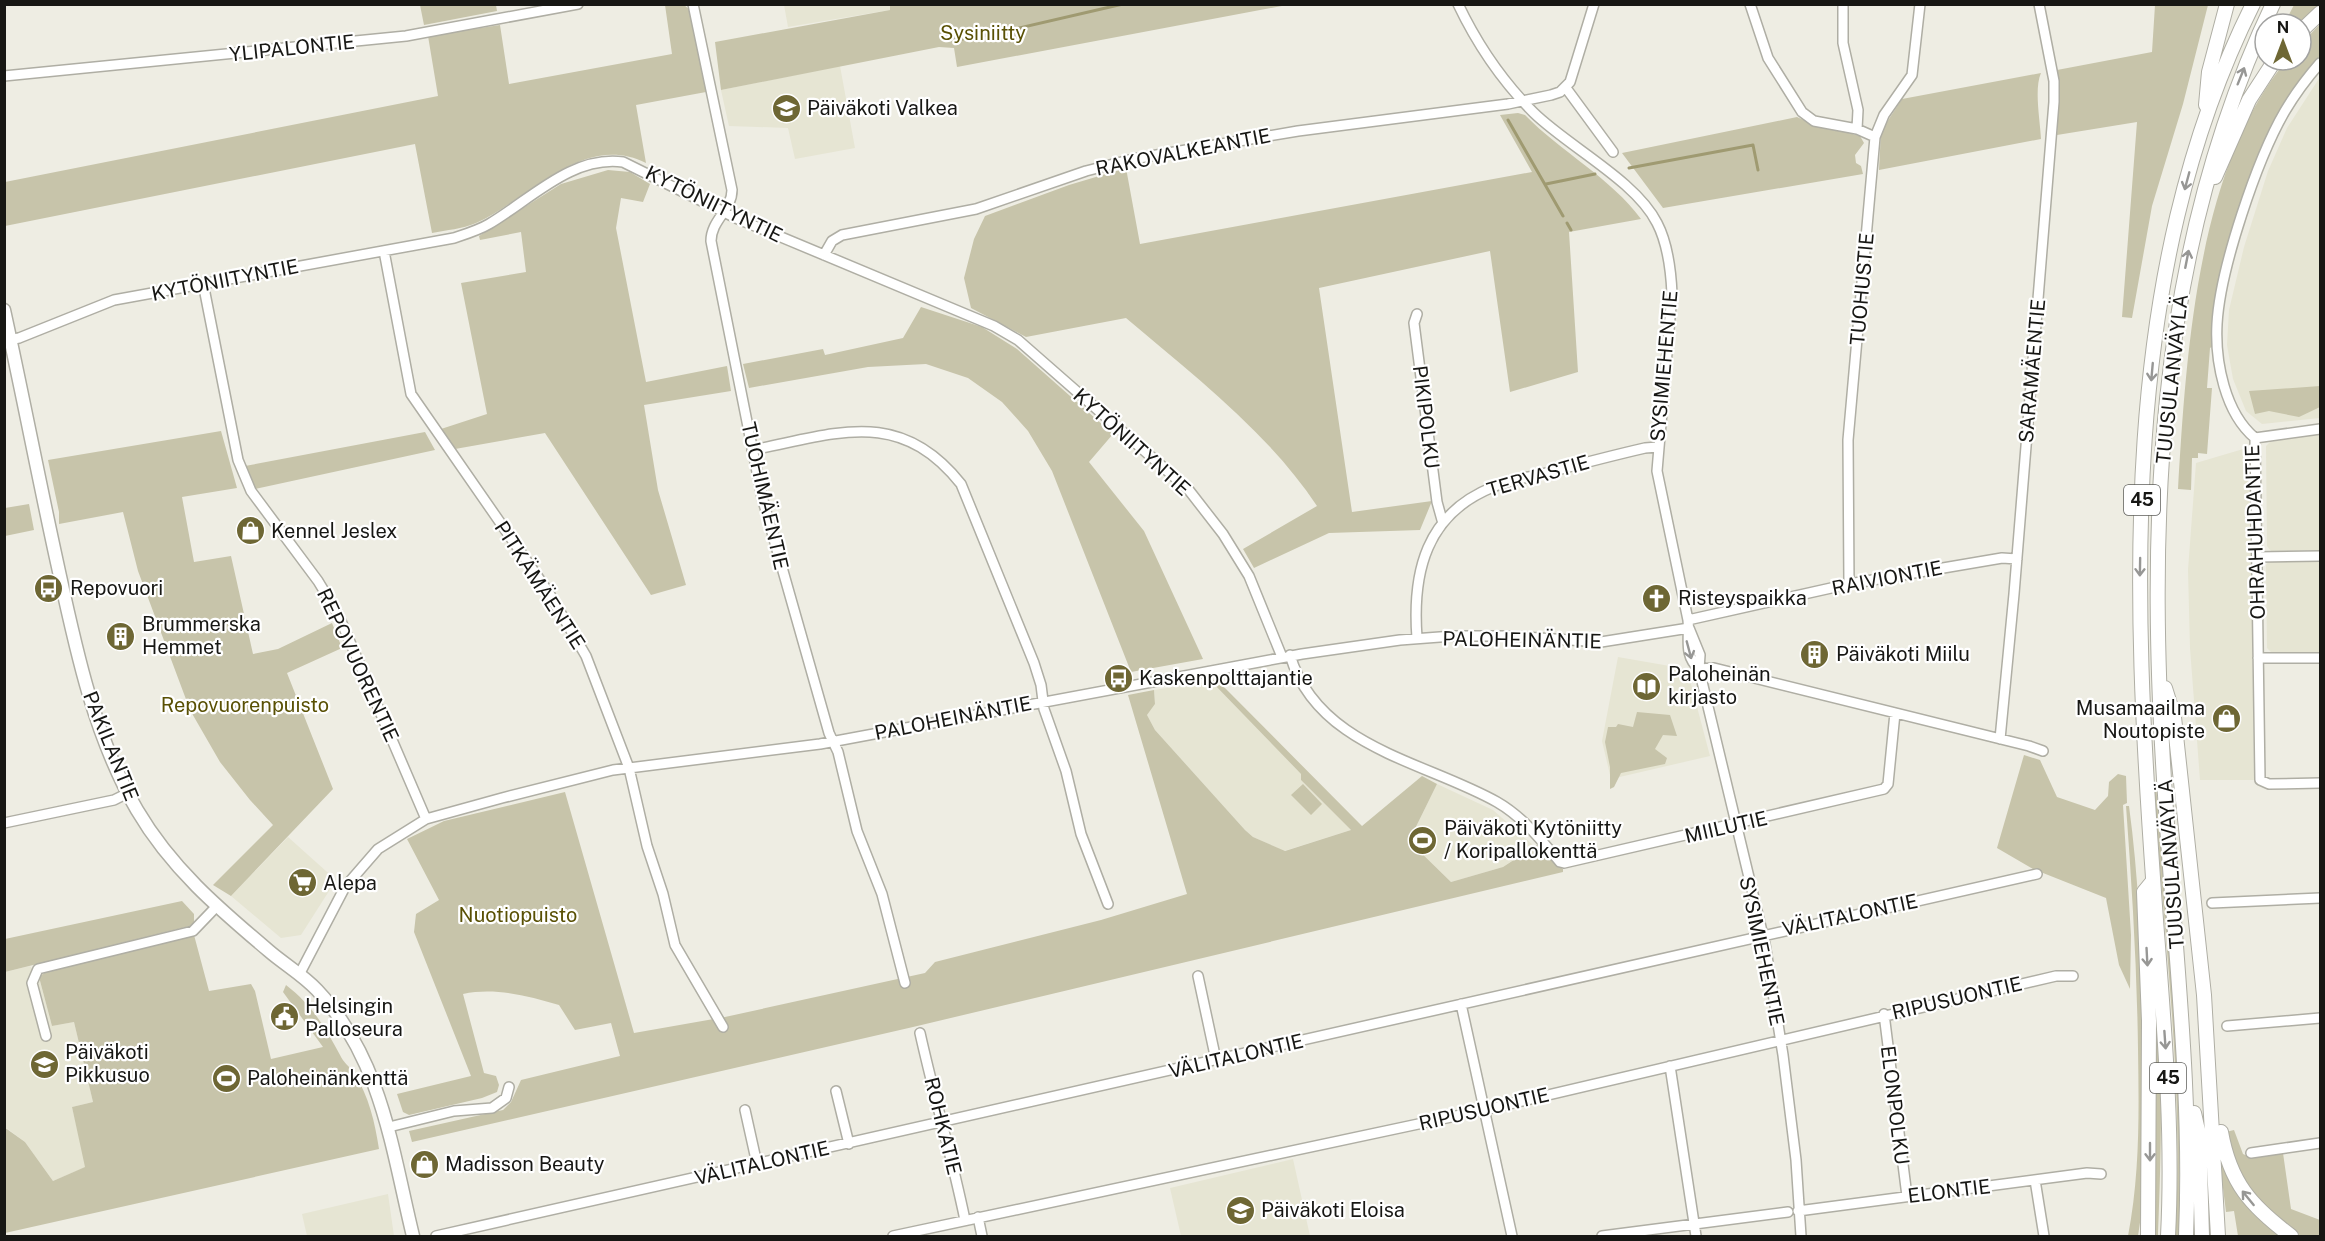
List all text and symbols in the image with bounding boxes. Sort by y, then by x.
north arrow [2253,12,2313,72]
text: N [2277,18,2289,37]
park label: Sysiniitty [940,21,1026,45]
street label: YLIPALONTIE [228,29,356,67]
one-way arrow [2236,68,2247,86]
school or university icon: Päiväkoti Valkea [770,92,802,124]
place label: Päiväkoti Valkea [807,96,958,120]
street label: RAKOVALKEANTIE [1093,123,1273,181]
street label: KYTÖNIITYNTIE [642,160,787,248]
one-way arrow [2181,171,2193,190]
street label: TUOHUSTIE [1845,232,1879,346]
one-way arrow [2182,250,2193,270]
street label: KYTÖNIITYNTIE [149,253,301,306]
street label: SYSIMIEHENTIE [1645,289,1683,443]
street label: TUUSULANVÄYLÄ [2151,293,2193,465]
street label: SARAMÄENTIE [2014,298,2050,444]
one-way arrow [2146,362,2157,382]
street label: PIKIPOLKU [1408,364,1444,470]
street label: KYTÖNIITYNTIE [1068,382,1196,501]
street label: TUOHIMÄENTIE [736,420,794,572]
street label: OHRAHUHDANTIE [2240,444,2270,620]
street label: TERVASTIE [1484,450,1592,502]
road number: 45 [2124,485,2160,515]
shop icon: Kennel Jeslex [234,515,266,547]
street label: PITKÄMÄENTIE [490,516,590,654]
place label: Kennel Jeslex [271,519,397,543]
street label: RAIVIONTIE [1830,556,1944,600]
one-way arrow [2134,556,2146,576]
bus stop icon: Repovuori [33,572,65,604]
place label: Repovuori [70,576,163,600]
church icon: Risteyspaikka [1641,582,1673,614]
street label: REPOVUORENTIE [312,584,404,746]
place label: Risteyspaikka [1678,586,1807,610]
place label: Brummerska Hemmet [142,612,261,659]
building icon: Brummerska Hemmet [105,620,137,652]
street label: PALOHEINÄNTIE [1442,627,1602,653]
building icon: Päiväkoti Miilu [1799,638,1831,670]
one-way arrow [1683,640,1695,659]
place label: Päiväkoti Miilu [1836,642,1970,666]
bus stop icon: Kaskenpolttajantie [1102,662,1134,694]
place label: Paloheinän kirjasto [1668,662,1771,709]
place label: Kaskenpolttajantie [1139,666,1313,690]
library icon: Paloheinän kirjasto [1631,670,1663,702]
street label: PAKILANTIE [78,688,144,804]
street label: PALOHEINÄNTIE [872,691,1034,745]
park label: Repovuorenpuisto [161,693,329,717]
place label: Musamaailma Noutopiste [2076,696,2205,743]
shop icon: Musamaailma Noutopiste [2210,703,2242,735]
street label: TUUSULANVÄYLÄ [2153,778,2189,950]
street label: MIILUTIE [1682,806,1770,848]
place label: Päiväkoti Kytöniitty / Koripallokenttä [1444,816,1622,863]
sports icon: Päiväkoti Kytöniitty / Koripallokenttä [1407,824,1439,856]
supermarket icon: Alepa [286,867,318,899]
place label: Alepa [323,871,377,895]
street label: SYSIMIEHENTIE [1734,874,1790,1028]
street label: VÄLITALONTIE [1780,889,1920,941]
park label: Nuotiopuisto [459,903,577,927]
one-way arrow [2142,946,2153,966]
street label: RIPUSUONTIE [1889,971,2025,1025]
place label: Helsingin Palloseura [305,994,403,1041]
public building icon: Helsingin Palloseura [268,1001,300,1033]
street label: VÄLITALONTIE [1166,1029,1306,1083]
one-way arrow [2160,1030,2171,1050]
place label: Päiväkoti Pikkusuo [65,1040,150,1087]
street label: ELONPOLKU [1876,1044,1914,1166]
school or university icon: Päiväkoti Pikkusuo [28,1048,60,1080]
sports icon: Paloheinänkenttä [210,1062,242,1094]
road number: 45 [2150,1063,2186,1093]
place label: Paloheinänkenttä [247,1066,408,1090]
street label: ROHKATIE [919,1075,967,1177]
street label: RIPUSUONTIE [1416,1082,1552,1136]
street label: VÄLITALONTIE [692,1136,832,1190]
one-way arrow [2144,1141,2156,1161]
shop icon: Madisson Beauty [408,1148,440,1180]
place label: Madisson Beauty [445,1152,605,1176]
street label: ELONTIE [1906,1174,1992,1208]
one-way arrow [2241,1190,2254,1206]
school or university icon: Päiväkoti Eloisa [1224,1194,1256,1226]
place label: Päiväkoti Eloisa [1261,1198,1405,1222]

